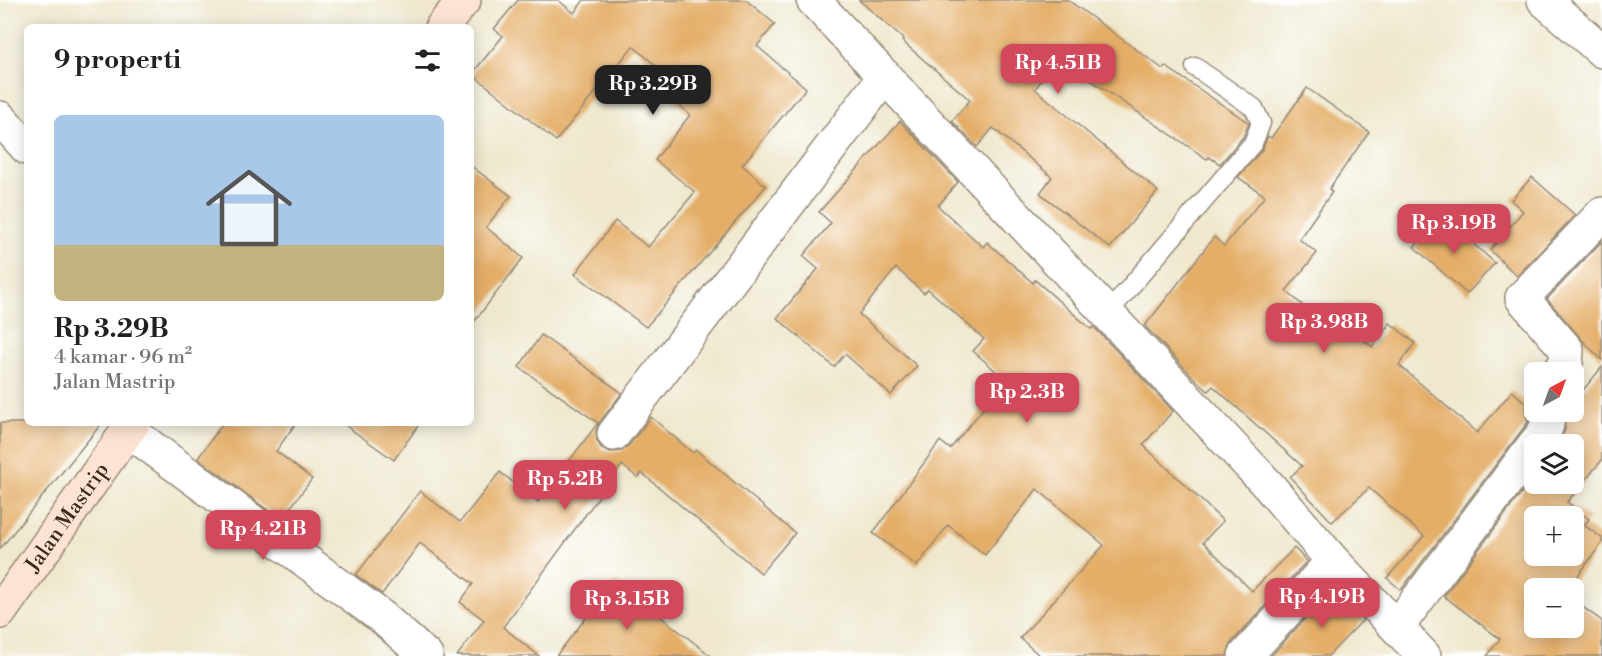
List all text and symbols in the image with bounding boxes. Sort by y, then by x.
text: 9 properti [54,44,181,76]
icon: filters [411,44,444,77]
pin: Rp 4.51B [996,44,1120,95]
text: Rp 4.51B [1015,51,1101,76]
pin: Rp 3.29B [591,65,715,116]
text: Rp 3.29B [609,72,697,97]
icon: home [195,154,303,262]
pin: Rp 3.19B [1392,204,1516,255]
text: Rp 3.19B [1411,211,1497,236]
pin: Rp 3.98B [1262,303,1386,354]
text: Rp 3.98B [1280,310,1368,335]
text: Rp 3.29B [54,313,169,345]
text: 4 kamar · 96 m² [54,345,192,370]
north arrow [1524,362,1584,422]
map controls [1524,362,1584,638]
text: Jalan Mastrip [54,370,176,395]
pin: Rp 2.3B [972,373,1082,424]
text: Rp 2.3B [989,380,1065,405]
button: layers [1524,434,1584,494]
street label: Jalan Mastrip [20,458,115,578]
pin: Rp 5.2B [510,460,620,511]
text: Rp 5.2B [527,467,603,492]
button: + [1524,506,1584,566]
pin: Rp 4.21B [201,510,325,561]
text: Rp 4.21B [220,517,306,542]
pin: Rp 4.19B [1260,578,1384,629]
button: − [1524,578,1584,638]
pin: Rp 3.15B [565,580,689,631]
text: Rp 4.19B [1279,585,1365,610]
text: Rp 3.15B [584,587,670,612]

